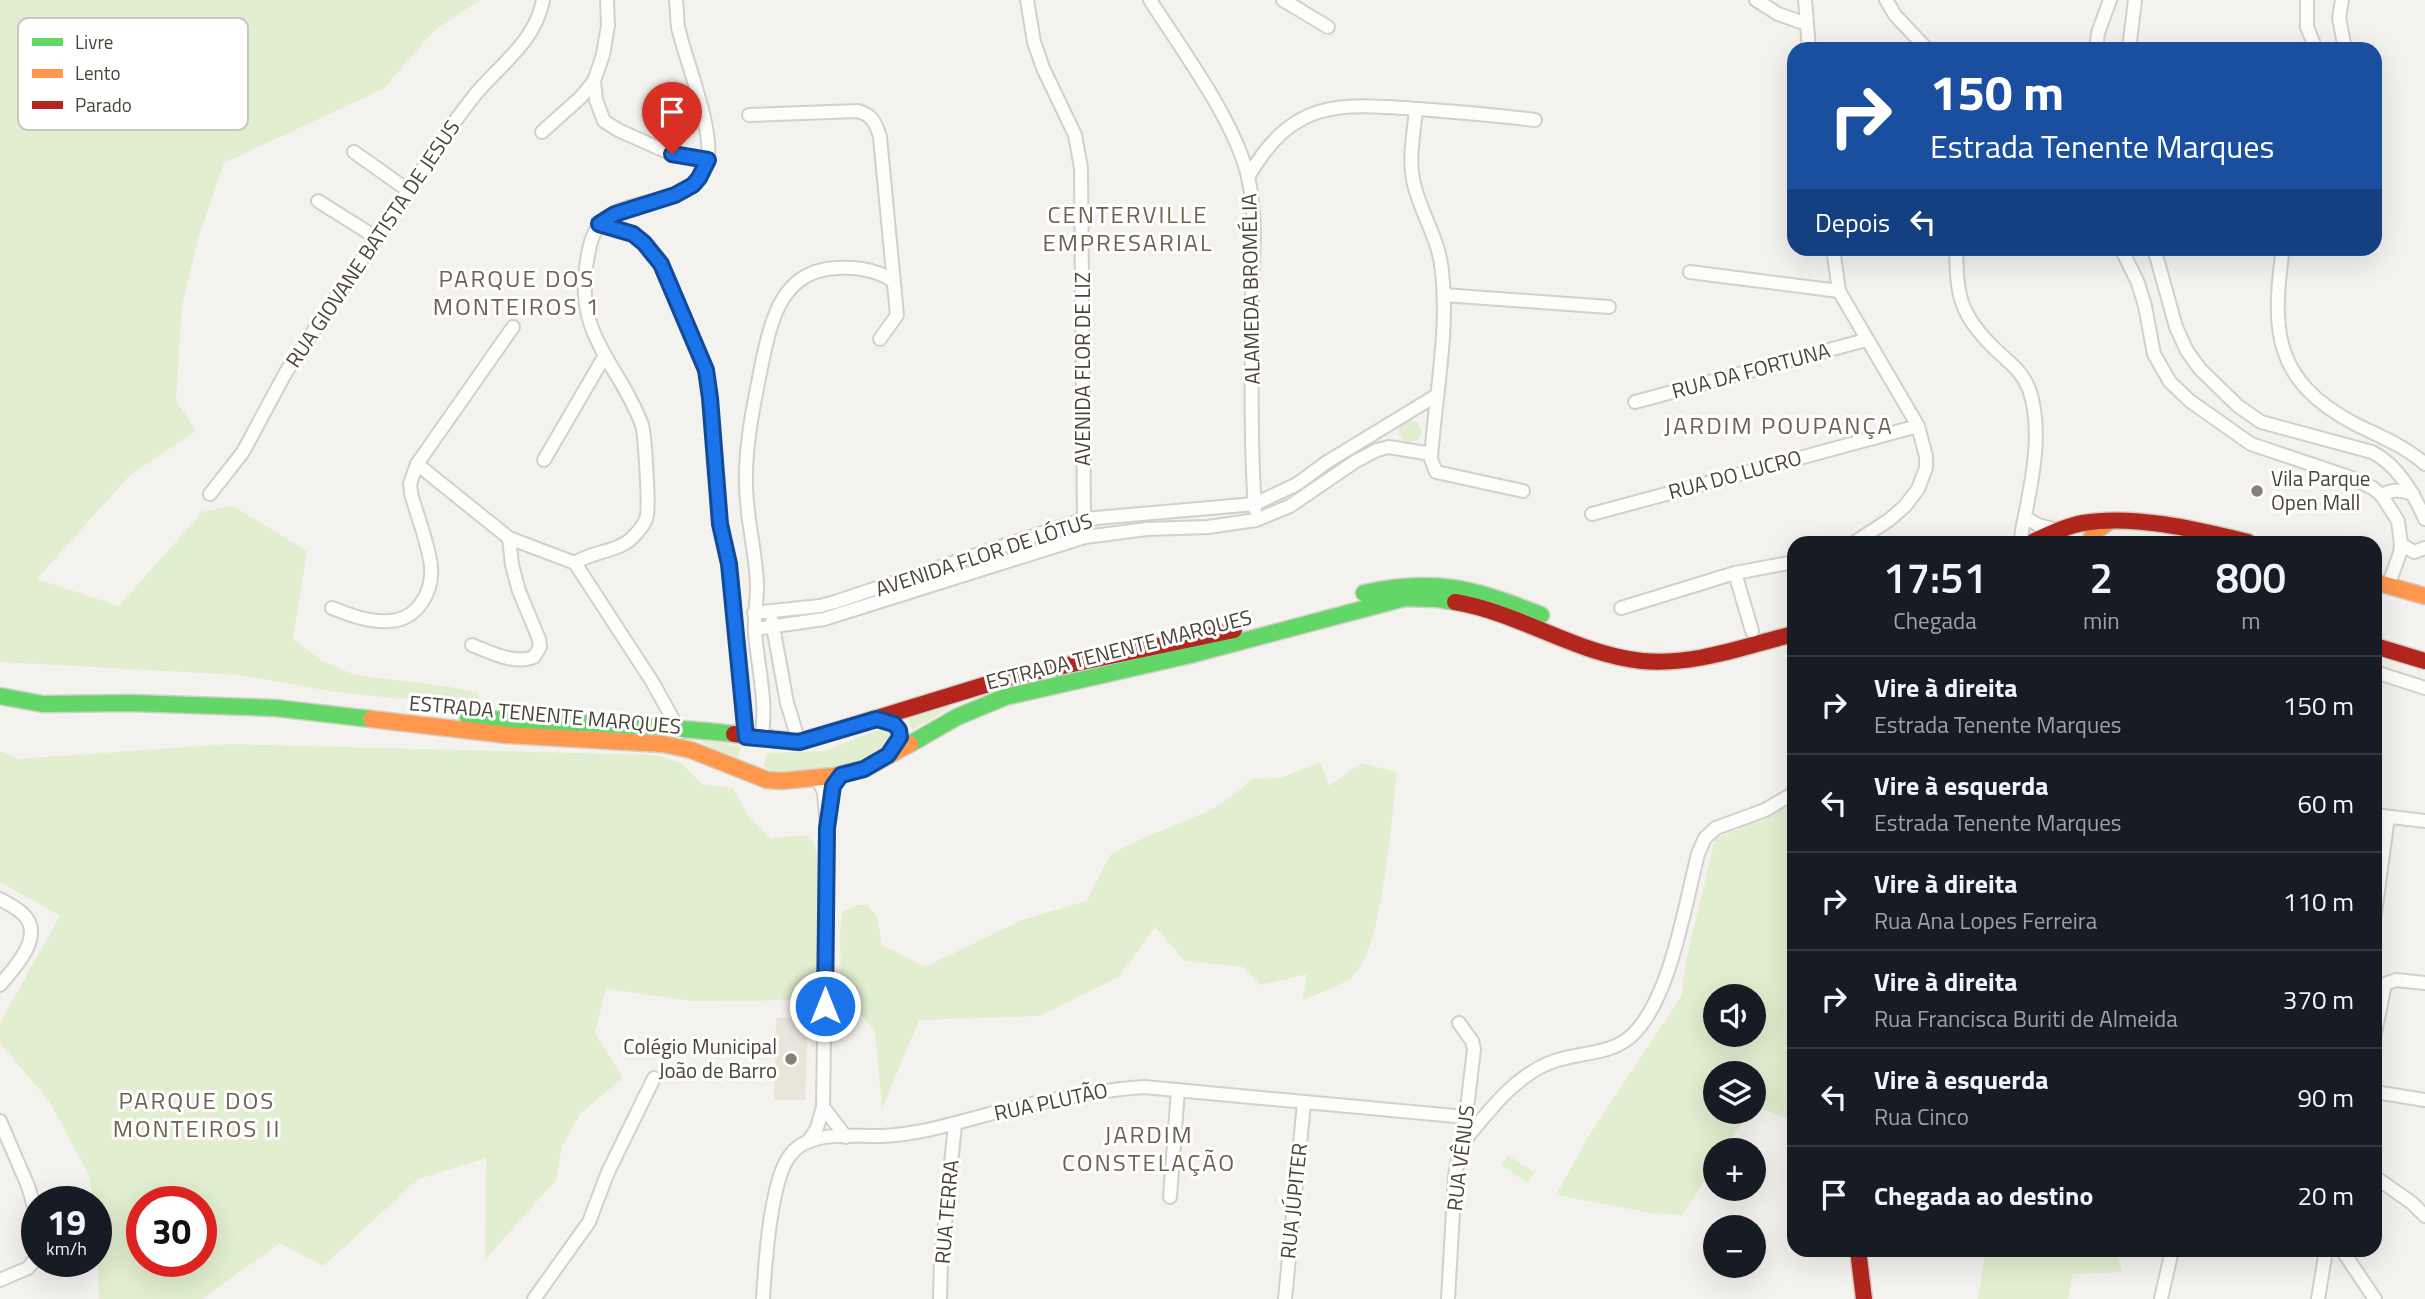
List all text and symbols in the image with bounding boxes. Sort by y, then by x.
legend [18,18,248,130]
text: Livre [75,27,113,56]
text: 150 m [1930,54,2064,129]
text: Lento [75,58,120,87]
icon: right [1815,70,1906,161]
pin [642,82,702,154]
text: Parado [75,90,132,119]
icon: arrive [653,93,691,131]
street label: RUA GIOVANE BATISTA DE JESUS [277,113,467,374]
text: Estrada Tenente Marques [1930,122,2274,170]
street label: ALAMEDA BROMÉLIA [1232,193,1268,385]
district label: CENTERVILLE EMPRESARIAL [1042,196,1214,260]
text: Depois [1815,203,1890,242]
icon: left [1904,203,1942,241]
district label: PARQUE DOS MONTEIROS 1 [433,260,601,324]
street label: AVENIDA FLOR DE LIZ [1066,272,1098,466]
street label: RUA DA FORTUNA [1668,333,1834,407]
district label: JARDIM POUPANÇA [1664,407,1894,443]
street label: RUA DO LUCRO [1664,441,1805,507]
place label: Vila Parque Open Mall [2271,462,2370,518]
marker: Vila Parque Open Mall [2249,483,2265,499]
street label: AVENIDA FLOR DE LÓTUS [871,504,1096,604]
text: 17:51 [1883,545,1987,609]
text: 2 [2090,545,2113,609]
text: 800 [2216,545,2286,609]
street label: ESTRADA TENENTE MARQUES [982,600,1255,698]
text: Chegada [1893,603,1977,638]
text: min [2083,603,2120,638]
text: m [2241,603,2260,638]
text: Vire à direita [1874,668,2017,707]
street label: ESTRADA TENENTE MARQUES [408,686,682,742]
icon: right [1815,686,1853,724]
text: 150 m [2283,686,2354,725]
text: Estrada Tenente Marques [1874,707,2121,742]
text: Vire à esquerda [1874,766,2049,805]
icon: left [1815,784,1853,822]
text: 60 m [2297,784,2354,823]
text: Estrada Tenente Marques [1874,805,2121,840]
text: Vire à direita [1874,864,2017,903]
icon: right [1815,882,1853,920]
text: 110 m [2283,882,2354,921]
text: Rua Ana Lopes Ferreira [1874,903,2097,938]
text: Vire à direita [1874,962,2017,1001]
position arrow [788,969,862,1043]
icon: right [1815,980,1853,1018]
text: 370 m [2283,980,2354,1019]
map controls [1703,984,1766,1278]
button: sound [1703,984,1766,1047]
text: Rua Francisca Buriti de Almeida [1874,1001,2178,1036]
place label: Colégio Municipal João de Barro [623,1030,777,1086]
marker: Colégio Municipal João de Barro [783,1051,799,1067]
text: Vire à esquerda [1874,1060,2049,1099]
button: layers [1703,1061,1766,1124]
street label: RUA PLUTÃO [991,1073,1111,1129]
icon: left [1815,1078,1853,1116]
text: 90 m [2297,1078,2354,1117]
district label: PARQUE DOS MONTEIROS II [113,1082,281,1146]
text: Rua Cinco [1874,1099,1969,1134]
street label: RUA VÊNUS [1438,1103,1482,1213]
district label: JARDIM CONSTELAÇÃO [1062,1116,1236,1180]
button: + [1703,1138,1766,1201]
street label: RUA JÚPITER [1271,1141,1315,1260]
street label: RUA TERRA [926,1158,967,1265]
icon: arrive [1815,1176,1853,1214]
text: Chegada ao destino [1874,1176,2093,1215]
text: 20 m [2297,1176,2354,1215]
speed limit sign: 30 [126,1186,217,1277]
text: 19 [47,1195,86,1249]
button: − [1703,1215,1766,1278]
text: km/h [46,1235,87,1262]

